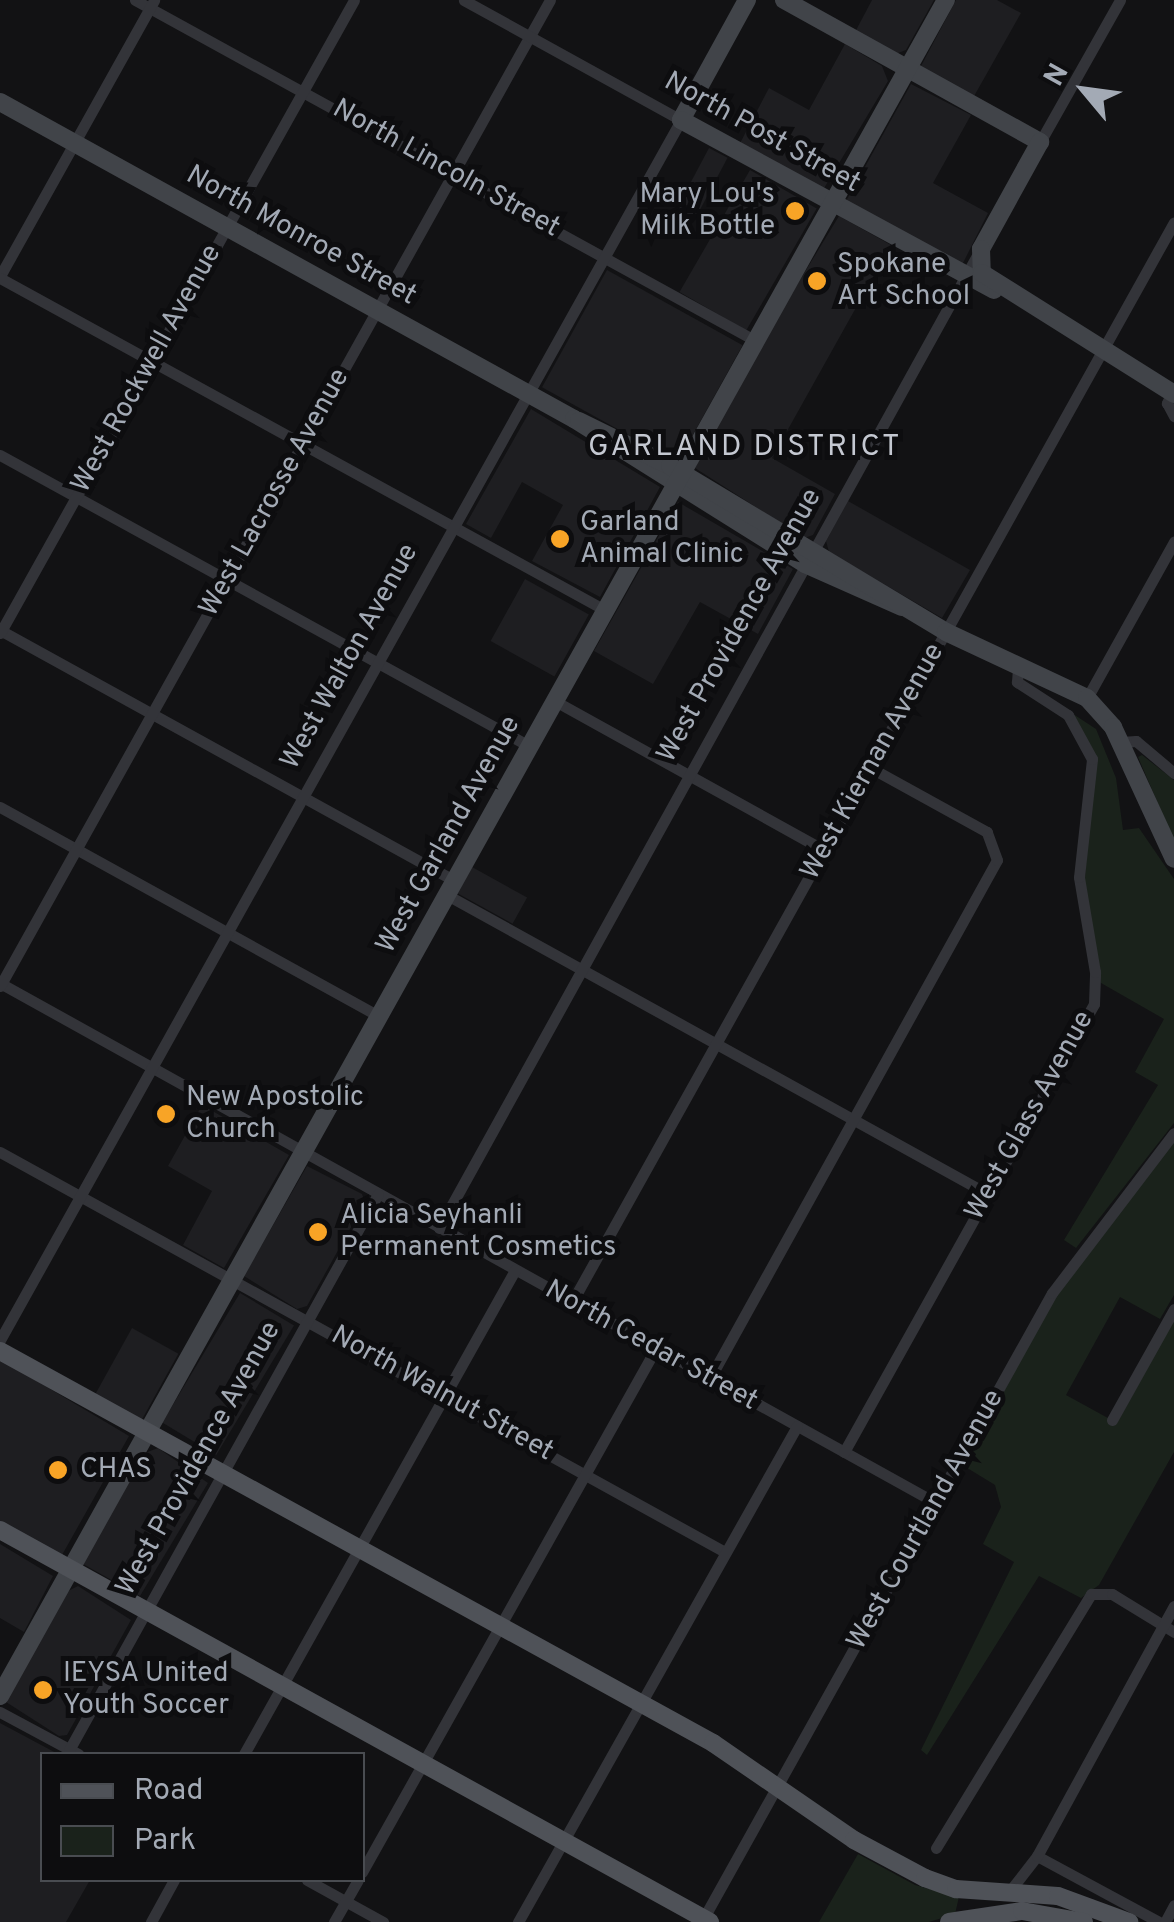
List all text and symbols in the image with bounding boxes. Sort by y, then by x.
north arrow [1034,40,1134,140]
text: N [1037,58,1078,93]
street label: North Post Street [658,65,866,201]
street label: North Lincoln Street [327,93,565,245]
street label: North Monroe Street [180,159,422,313]
place label: Mary Lou's Milk Bottle [640,178,775,244]
marker: Mary Lou's Milk Bottle [784,200,806,222]
street label: West Rockwell Avenue [64,238,230,500]
place label: Spokane Art School [837,248,970,314]
marker: Spokane Art School [806,270,828,292]
street label: West Lacrosse Avenue [193,363,357,623]
district label: GARLAND DISTRICT [588,430,902,466]
street label: West Providence Avenue [650,483,830,769]
place label: Garland Animal Clinic [580,506,744,572]
marker: Garland Animal Clinic [549,528,571,550]
street label: West Walton Avenue [274,538,426,776]
street label: West Kiernan Avenue [794,637,952,887]
street label: West Garland Avenue [369,710,529,960]
street label: West Glass Avenue [958,1005,1102,1227]
place label: New Apostolic Church [186,1081,365,1147]
marker: New Apostolic Church [155,1103,177,1125]
place label: Alicia Seyhanli Permanent Cosmetics [340,1199,616,1265]
marker: Alicia Seyhanli Permanent Cosmetics [305,1219,331,1245]
street label: North Cedar Street [539,1274,763,1418]
street label: West Providence Avenue [109,1316,289,1602]
street label: North Walnut Street [325,1319,559,1469]
street label: West Courtland Avenue [840,1384,1012,1656]
place label: CHAS [80,1453,152,1487]
marker: CHAS [45,1457,71,1483]
place label: IEYSA United Youth Soccer [63,1657,230,1723]
marker: IEYSA United Youth Soccer [32,1679,54,1701]
legend [40,1752,365,1882]
text: Road [134,1773,203,1810]
text: Park [134,1823,196,1860]

